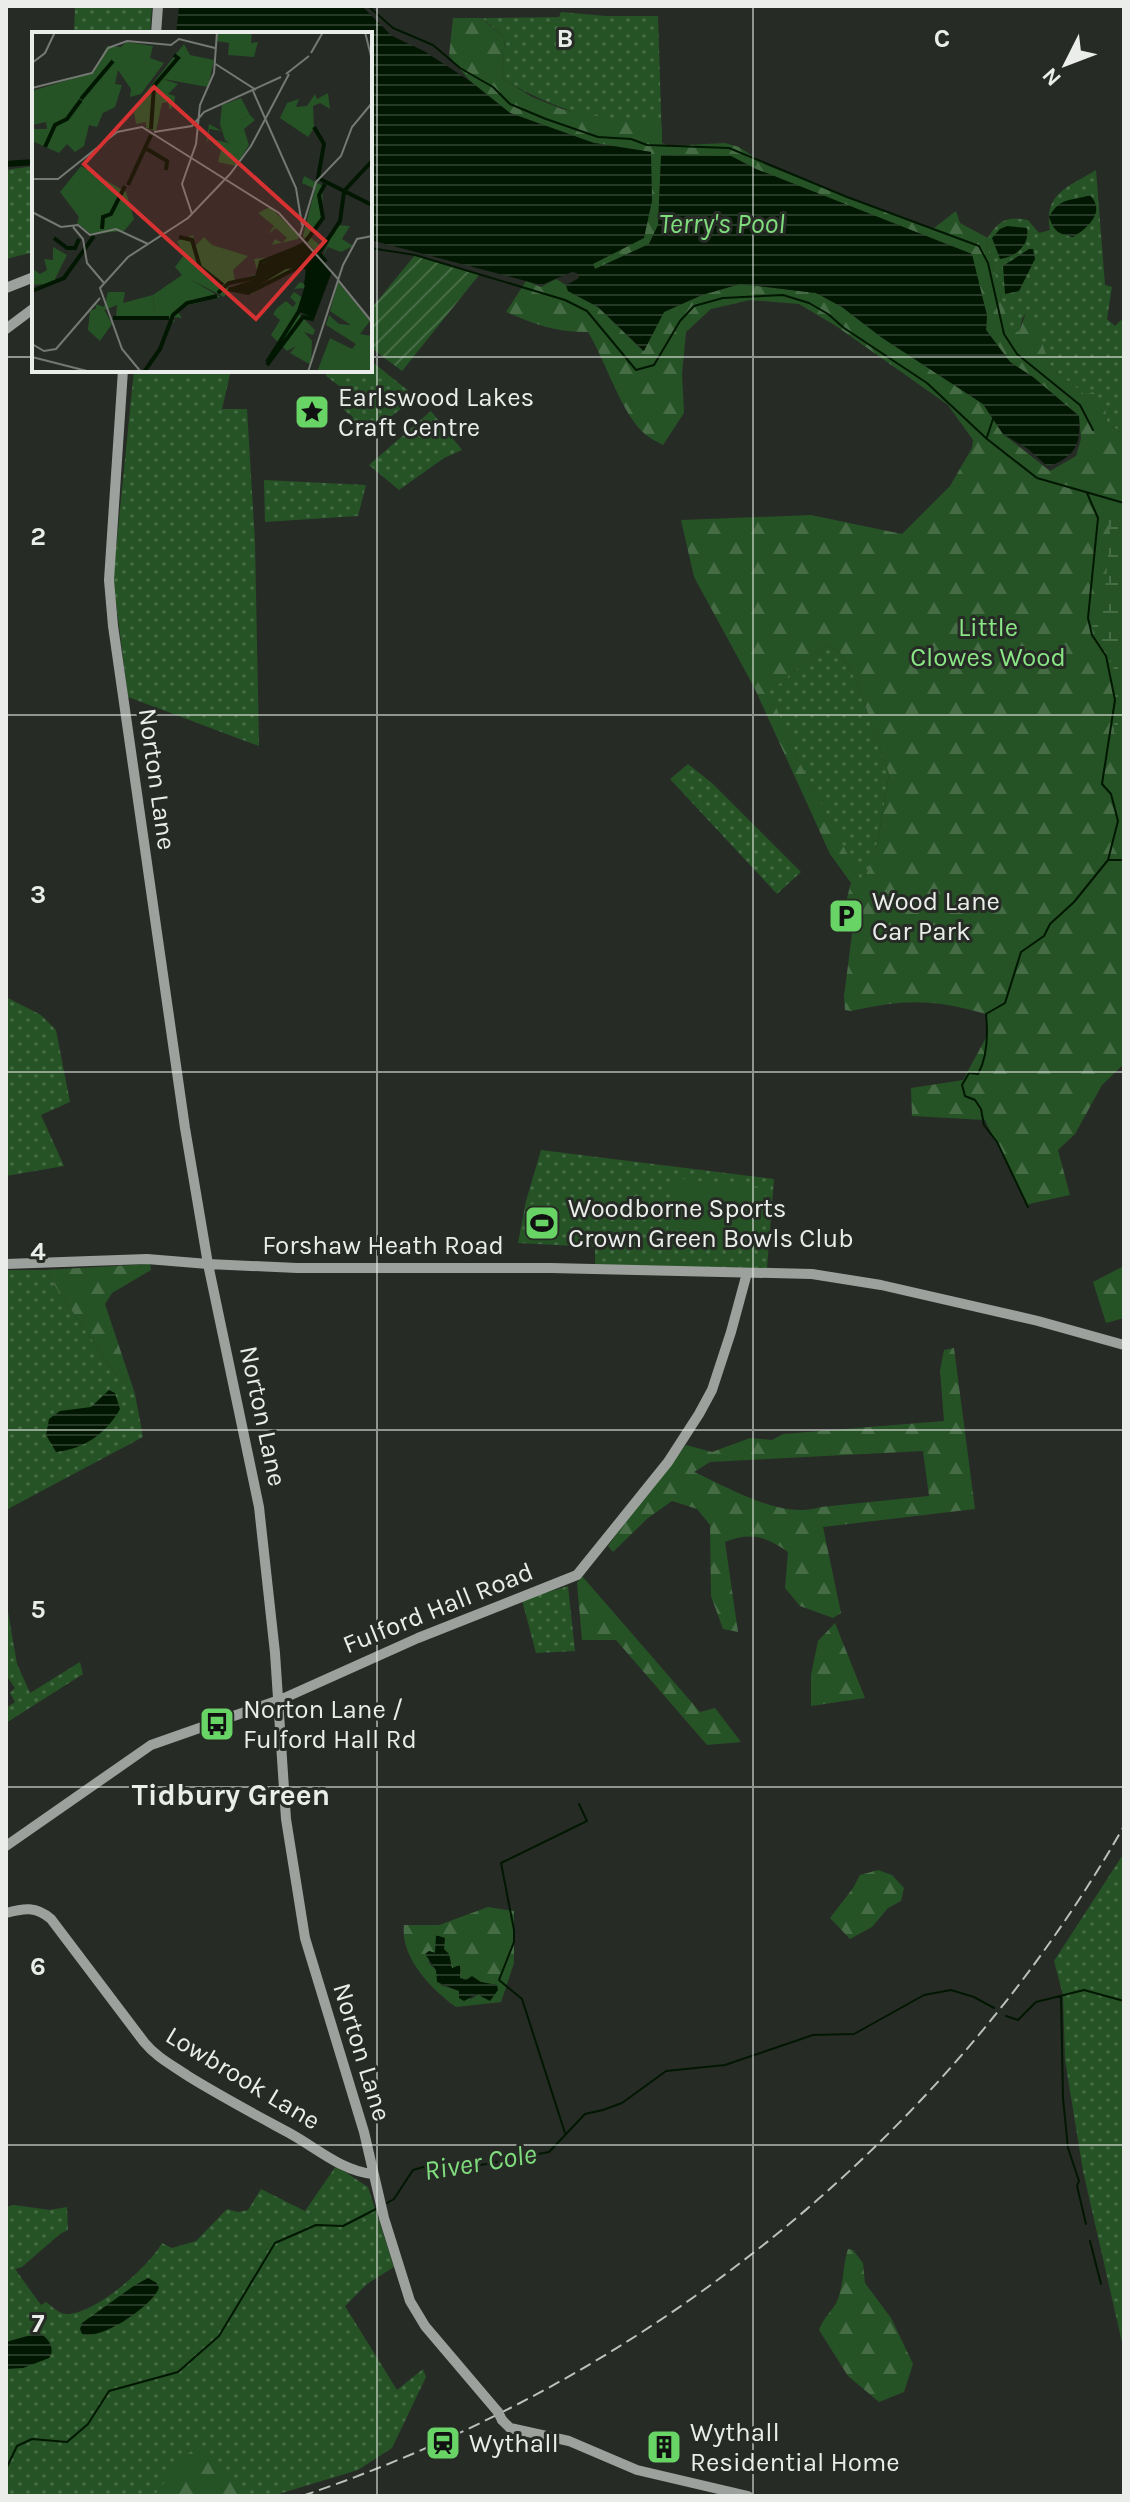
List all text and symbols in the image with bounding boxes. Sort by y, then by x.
text: B [557,23,573,54]
text: C [934,23,950,54]
north arrow [1026,24,1106,104]
inset map [32,32,372,372]
text: N [1037,62,1067,91]
water label: Terry's Pool [659,207,785,240]
place label: Earlswood Lakes Craft Centre [338,382,534,443]
place icon: Earlswood Lakes Craft Centre [293,393,331,431]
text: 2 [30,521,46,552]
park label: Little Clowes Wood [910,612,1066,673]
street label: Norton Lane [132,706,182,852]
text: 3 [30,879,46,910]
place label: Wood Lane Car Park [872,886,1000,947]
parking icon: Wood Lane Car Park [827,897,865,935]
place label: Woodborne Sports Crown Green Bowls Club [568,1193,854,1254]
sports icon: Woodborne Sports Crown Green Bowls Club [523,1204,561,1242]
street label: Forshaw Heath Road [262,1230,504,1261]
text: 4 [30,1236,46,1267]
street label: Norton Lane [233,1343,293,1489]
street label: Fulford Hall Road [338,1556,538,1660]
text: 5 [30,1594,46,1625]
place label: Norton Lane / Fulford Hall Rd [243,1694,417,1755]
bus stop icon: Norton Lane / Fulford Hall Rd [198,1705,236,1743]
district label: Tidbury Green [132,1777,330,1813]
text: 6 [30,1951,46,1982]
street label: Norton Lane [326,1979,398,2125]
street label: Lowbrook Lane [160,2020,326,2136]
water label: River Cole [421,2137,539,2187]
text: 7 [32,2308,45,2339]
place label: Wythall Residential Home [690,2417,900,2478]
station icon: Wythall [424,2424,462,2462]
place label: Wythall [469,2428,559,2459]
building icon: Wythall Residential Home [645,2428,683,2466]

